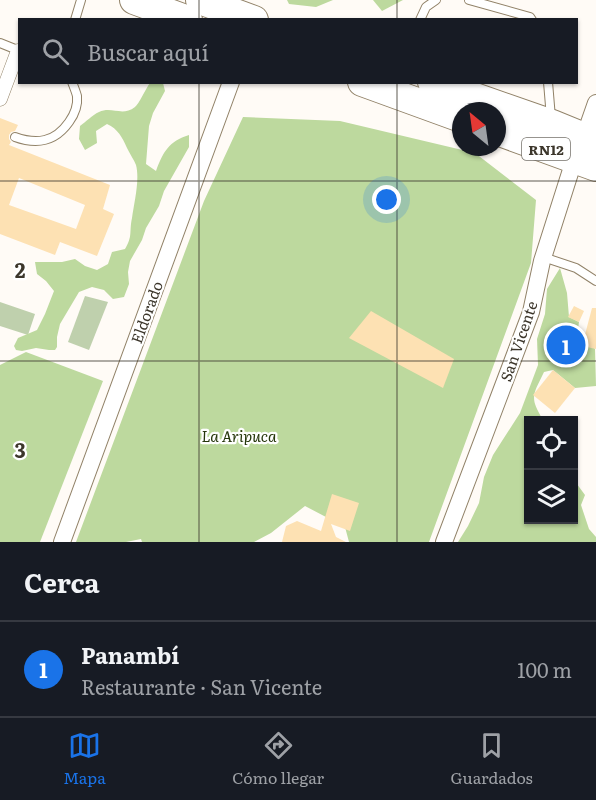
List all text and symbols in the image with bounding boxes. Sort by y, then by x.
search box [18,18,578,84]
icon: search [39,35,72,68]
text: Buscar aquí [87,35,209,68]
north arrow [452,102,506,156]
road number: RN12 [522,138,570,160]
your location [372,185,401,214]
text: 2 [15,254,26,284]
street label: Eldorado [124,277,168,346]
street label: San Vicente [493,297,543,384]
pin: 1 [546,322,586,368]
map controls [524,416,578,524]
button: locate [524,416,578,470]
park label: La Aripuca [202,424,277,447]
text: 3 [14,434,26,464]
button: layers [524,470,578,524]
text: Cerca [24,562,100,601]
text: Panambí [81,638,179,671]
text: 1 [39,654,48,684]
text: 100 m [517,654,572,684]
text: Restaurante · San Vicente [81,671,322,701]
tab: Mapa [63,729,106,789]
tab: Cómo llegar [232,729,324,789]
tab: Guardados [450,729,533,789]

